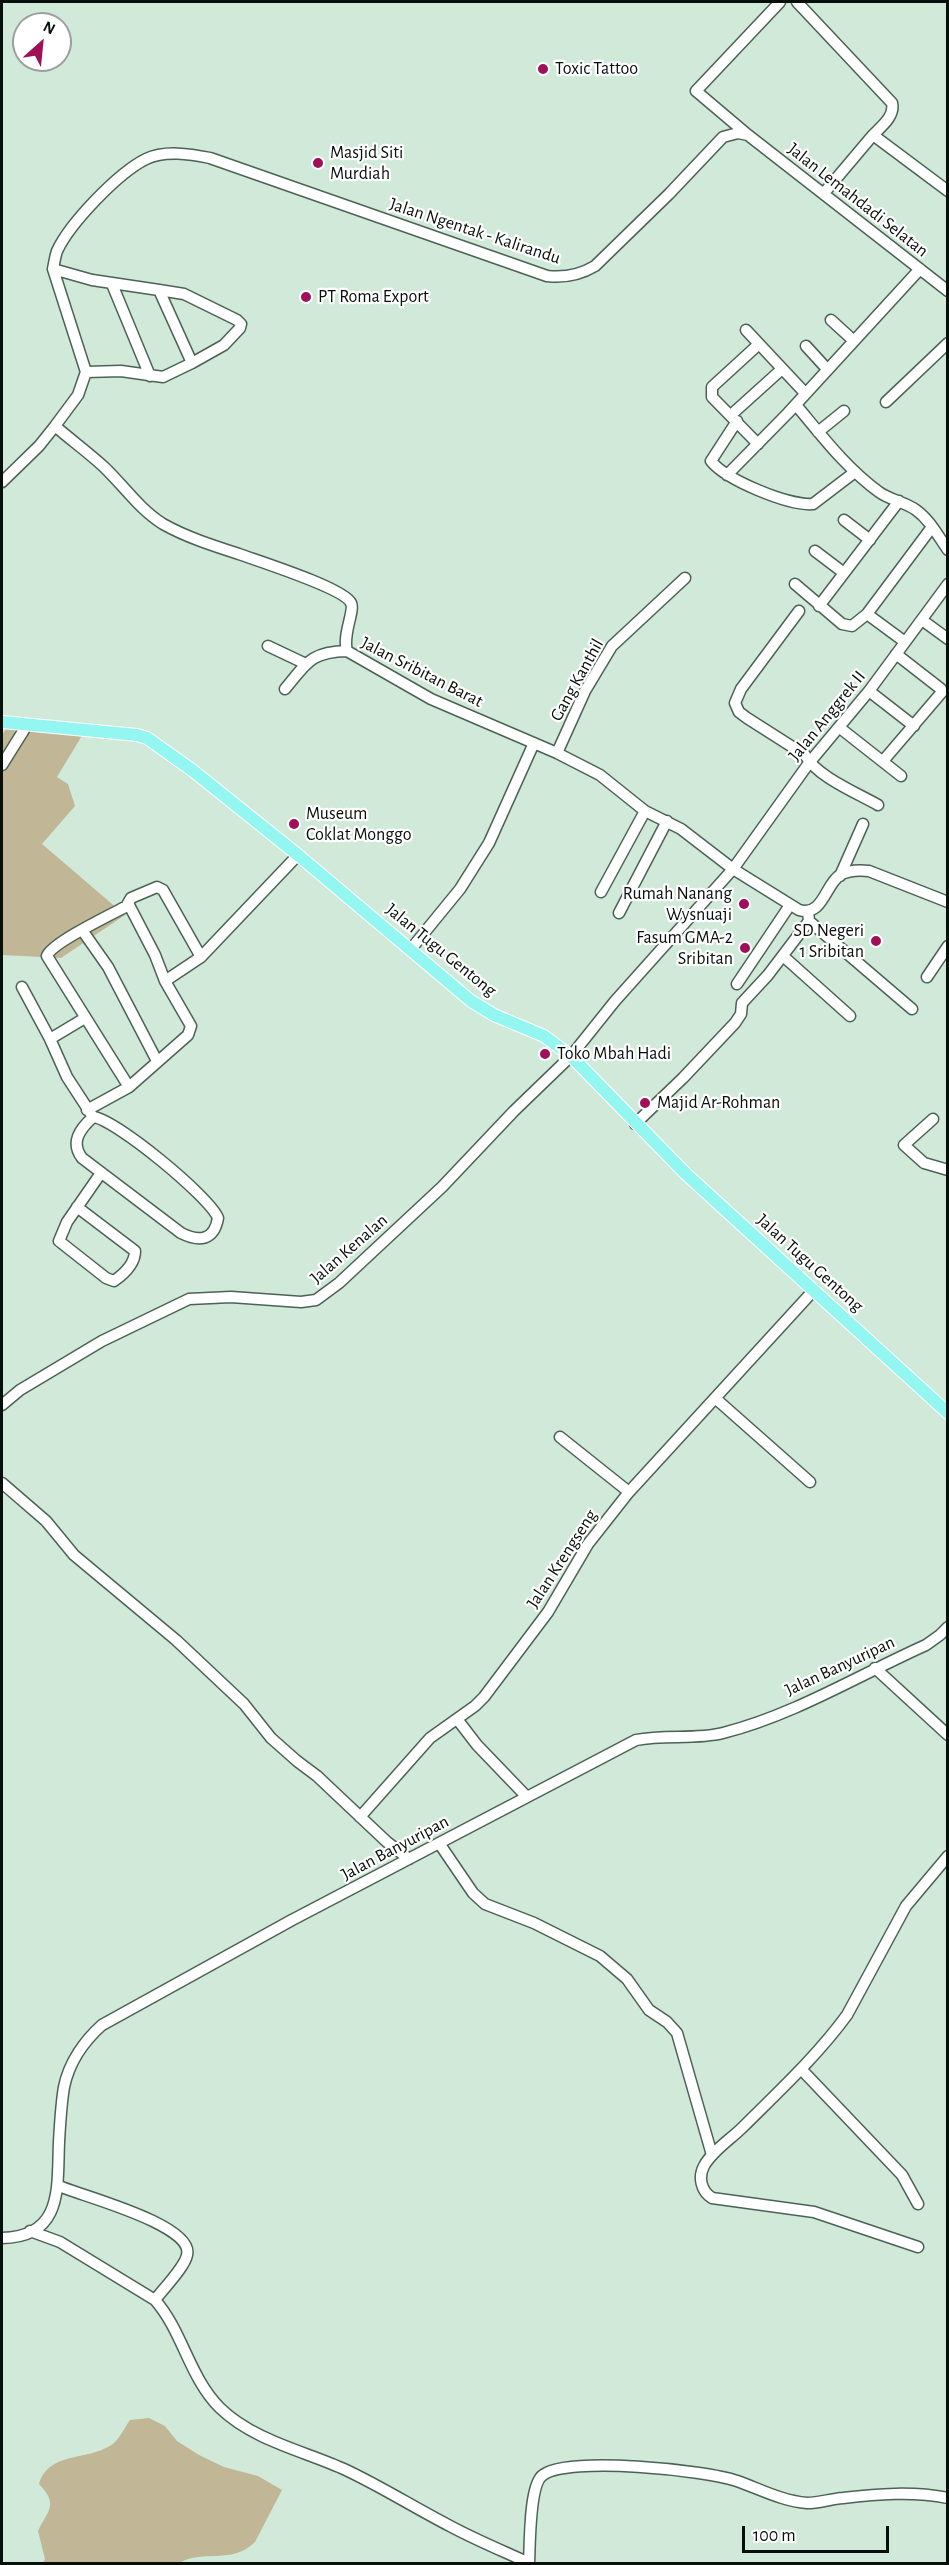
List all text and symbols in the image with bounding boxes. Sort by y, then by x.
north arrow [12,12,72,72]
text: N [41,18,58,37]
place label: Toxic Tattoo [555,58,638,80]
marker: Toxic Tattoo [536,62,550,76]
street label: Jalan Lemahdadi Selatan [783,138,933,262]
place label: Masjid Siti Murdiah [330,142,403,184]
marker: Masjid Siti Murdiah [311,156,325,170]
street label: Jalan Ngentak - Kalirandu [387,193,563,269]
place label: PT Roma Export [318,286,429,308]
marker: PT Roma Export [299,290,313,304]
street label: Jalan Sribitan Barat [357,632,487,712]
street label: Gang Kanthil [546,635,608,725]
street label: Jalan Anggrek II [784,666,870,766]
place label: Museum Coklat Monggo [306,803,412,846]
marker: Museum Coklat Monggo [287,817,301,831]
place label: Rumah Nanang Wysnuaji [623,883,732,926]
marker: Rumah Nanang Wysnuaji [737,897,751,911]
street label: Jalan Tugu Gentong [381,899,501,1001]
place label: SD Negeri 1 Sribitan [794,920,864,962]
place label: Fasum GMA-2 Sribitan [636,927,733,970]
marker: SD Negeri 1 Sribitan [869,934,883,948]
marker: Fasum GMA-2 Sribitan [738,941,752,955]
place label: Toko Mbah Hadi [557,1043,671,1065]
marker: Toko Mbah Hadi [538,1047,552,1061]
place label: Majid Ar-Rohman [657,1092,780,1114]
marker: Majid Ar-Rohman [638,1096,652,1110]
street label: Jalan Kenalan [306,1209,392,1289]
street label: Jalan Tugu Gentong [752,1209,868,1317]
street label: Jalan Krengseng [522,1506,602,1612]
street label: Jalan Banyuripan [782,1631,898,1701]
street label: Jalan Banyuripan [338,1811,452,1885]
scale bar [745,2514,892,2552]
text: 100 m [753,2527,796,2545]

